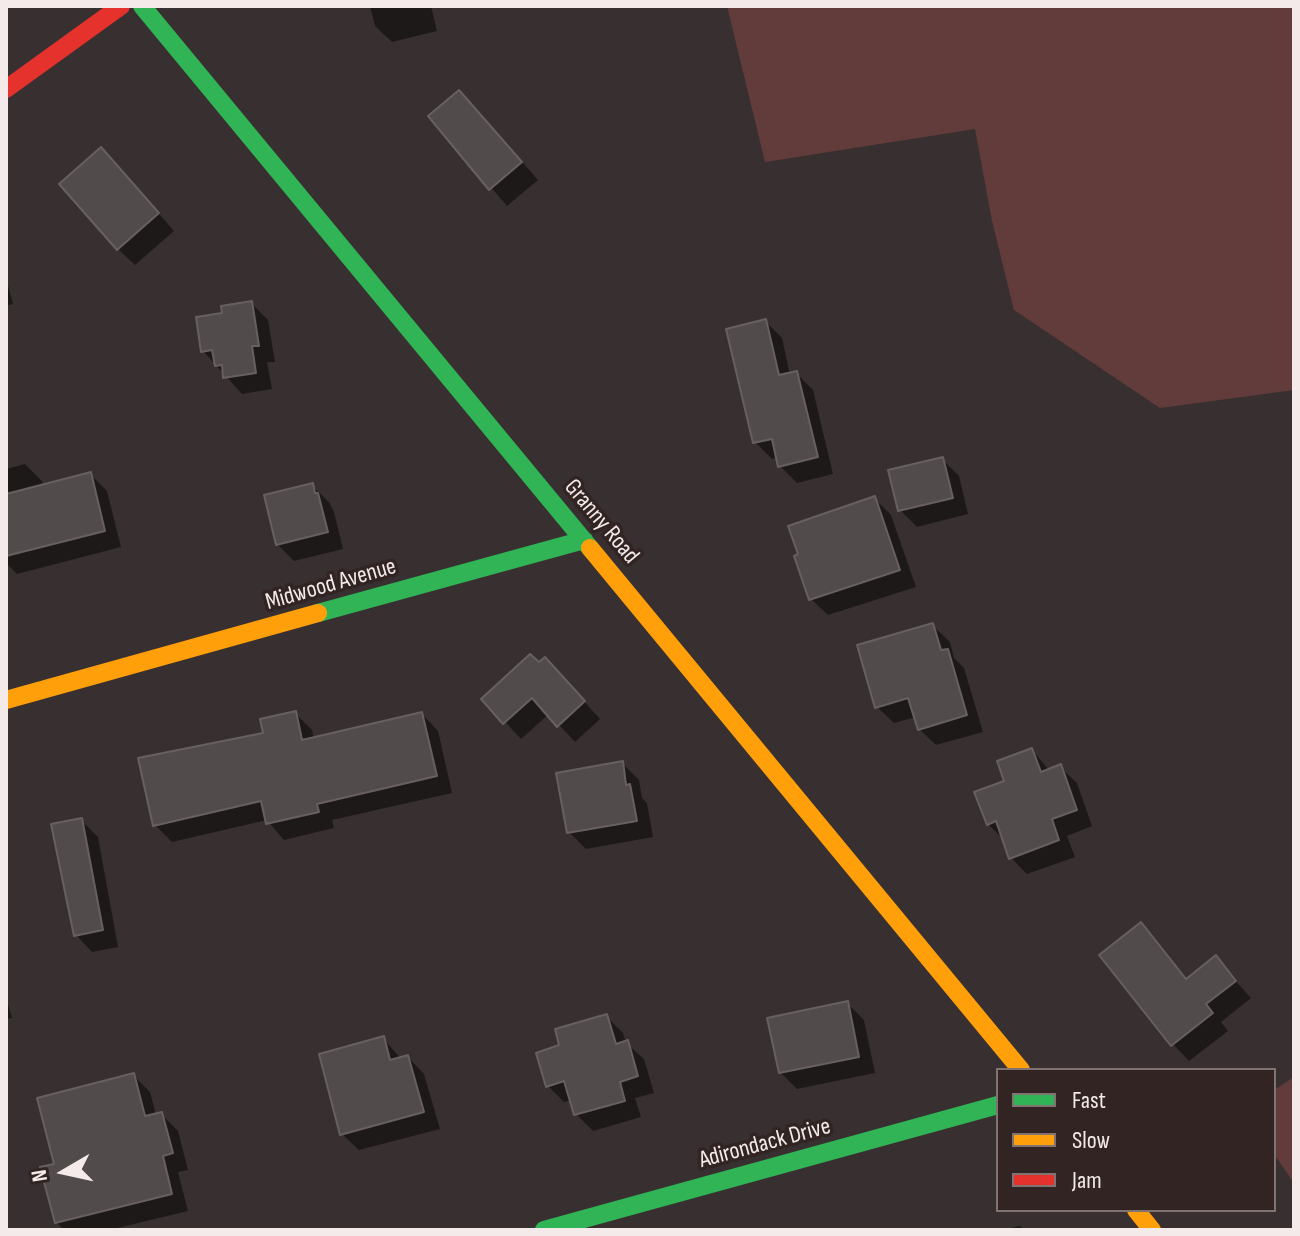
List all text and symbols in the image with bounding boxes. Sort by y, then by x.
street label: Granny Road [557,474,645,570]
street label: Midwood Avenue [262,553,400,617]
legend [996,1068,1276,1212]
text: Fast [1072,1086,1106,1115]
street label: Adirondack Drive [696,1113,834,1175]
text: Slow [1072,1126,1110,1155]
north arrow [24,1132,104,1212]
text: Jam [1072,1166,1102,1195]
text: N [26,1168,54,1184]

